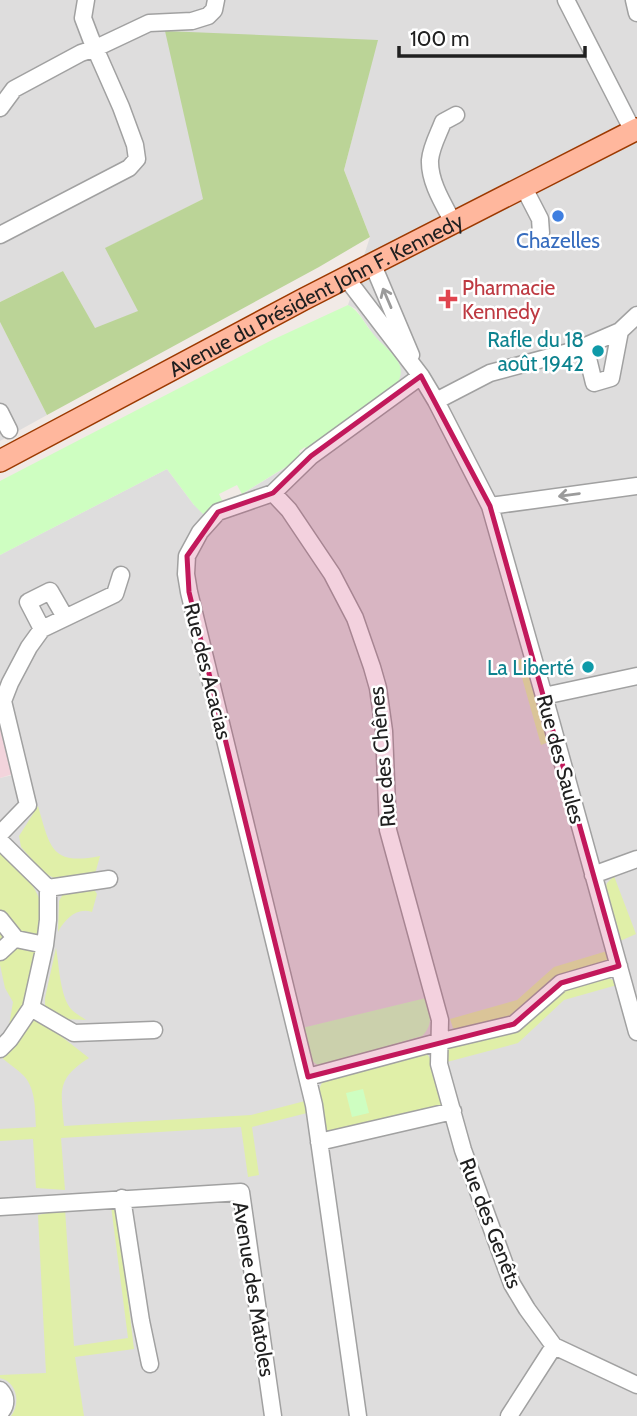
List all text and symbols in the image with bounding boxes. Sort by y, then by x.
scale bar [399,14,584,58]
text: 100 m [410,26,469,51]
street label: Avenue du Président John F. Kennedy [164,207,467,381]
marker: Chazelles [550,208,566,224]
place label: Chazelles [516,228,600,253]
place label: Pharmacie Kennedy [462,275,555,324]
one-way arrow [380,288,393,309]
marker: Pharmacie Kennedy [440,291,456,307]
place label: Rafle du 18 août 1942 [487,327,584,376]
marker: Rafle du 18 août 1942 [590,343,606,359]
one-way arrow [559,488,581,501]
street label: Rue des Acacias [179,600,237,742]
place label: La Liberté [487,655,574,680]
marker: La Liberté [580,659,596,675]
street label: Rue des Chênes [363,685,401,828]
street label: Rue des Saules [532,692,590,826]
street label: Rue des Genêts [455,1154,527,1292]
street label: Avenue des Matoles [228,1200,280,1379]

